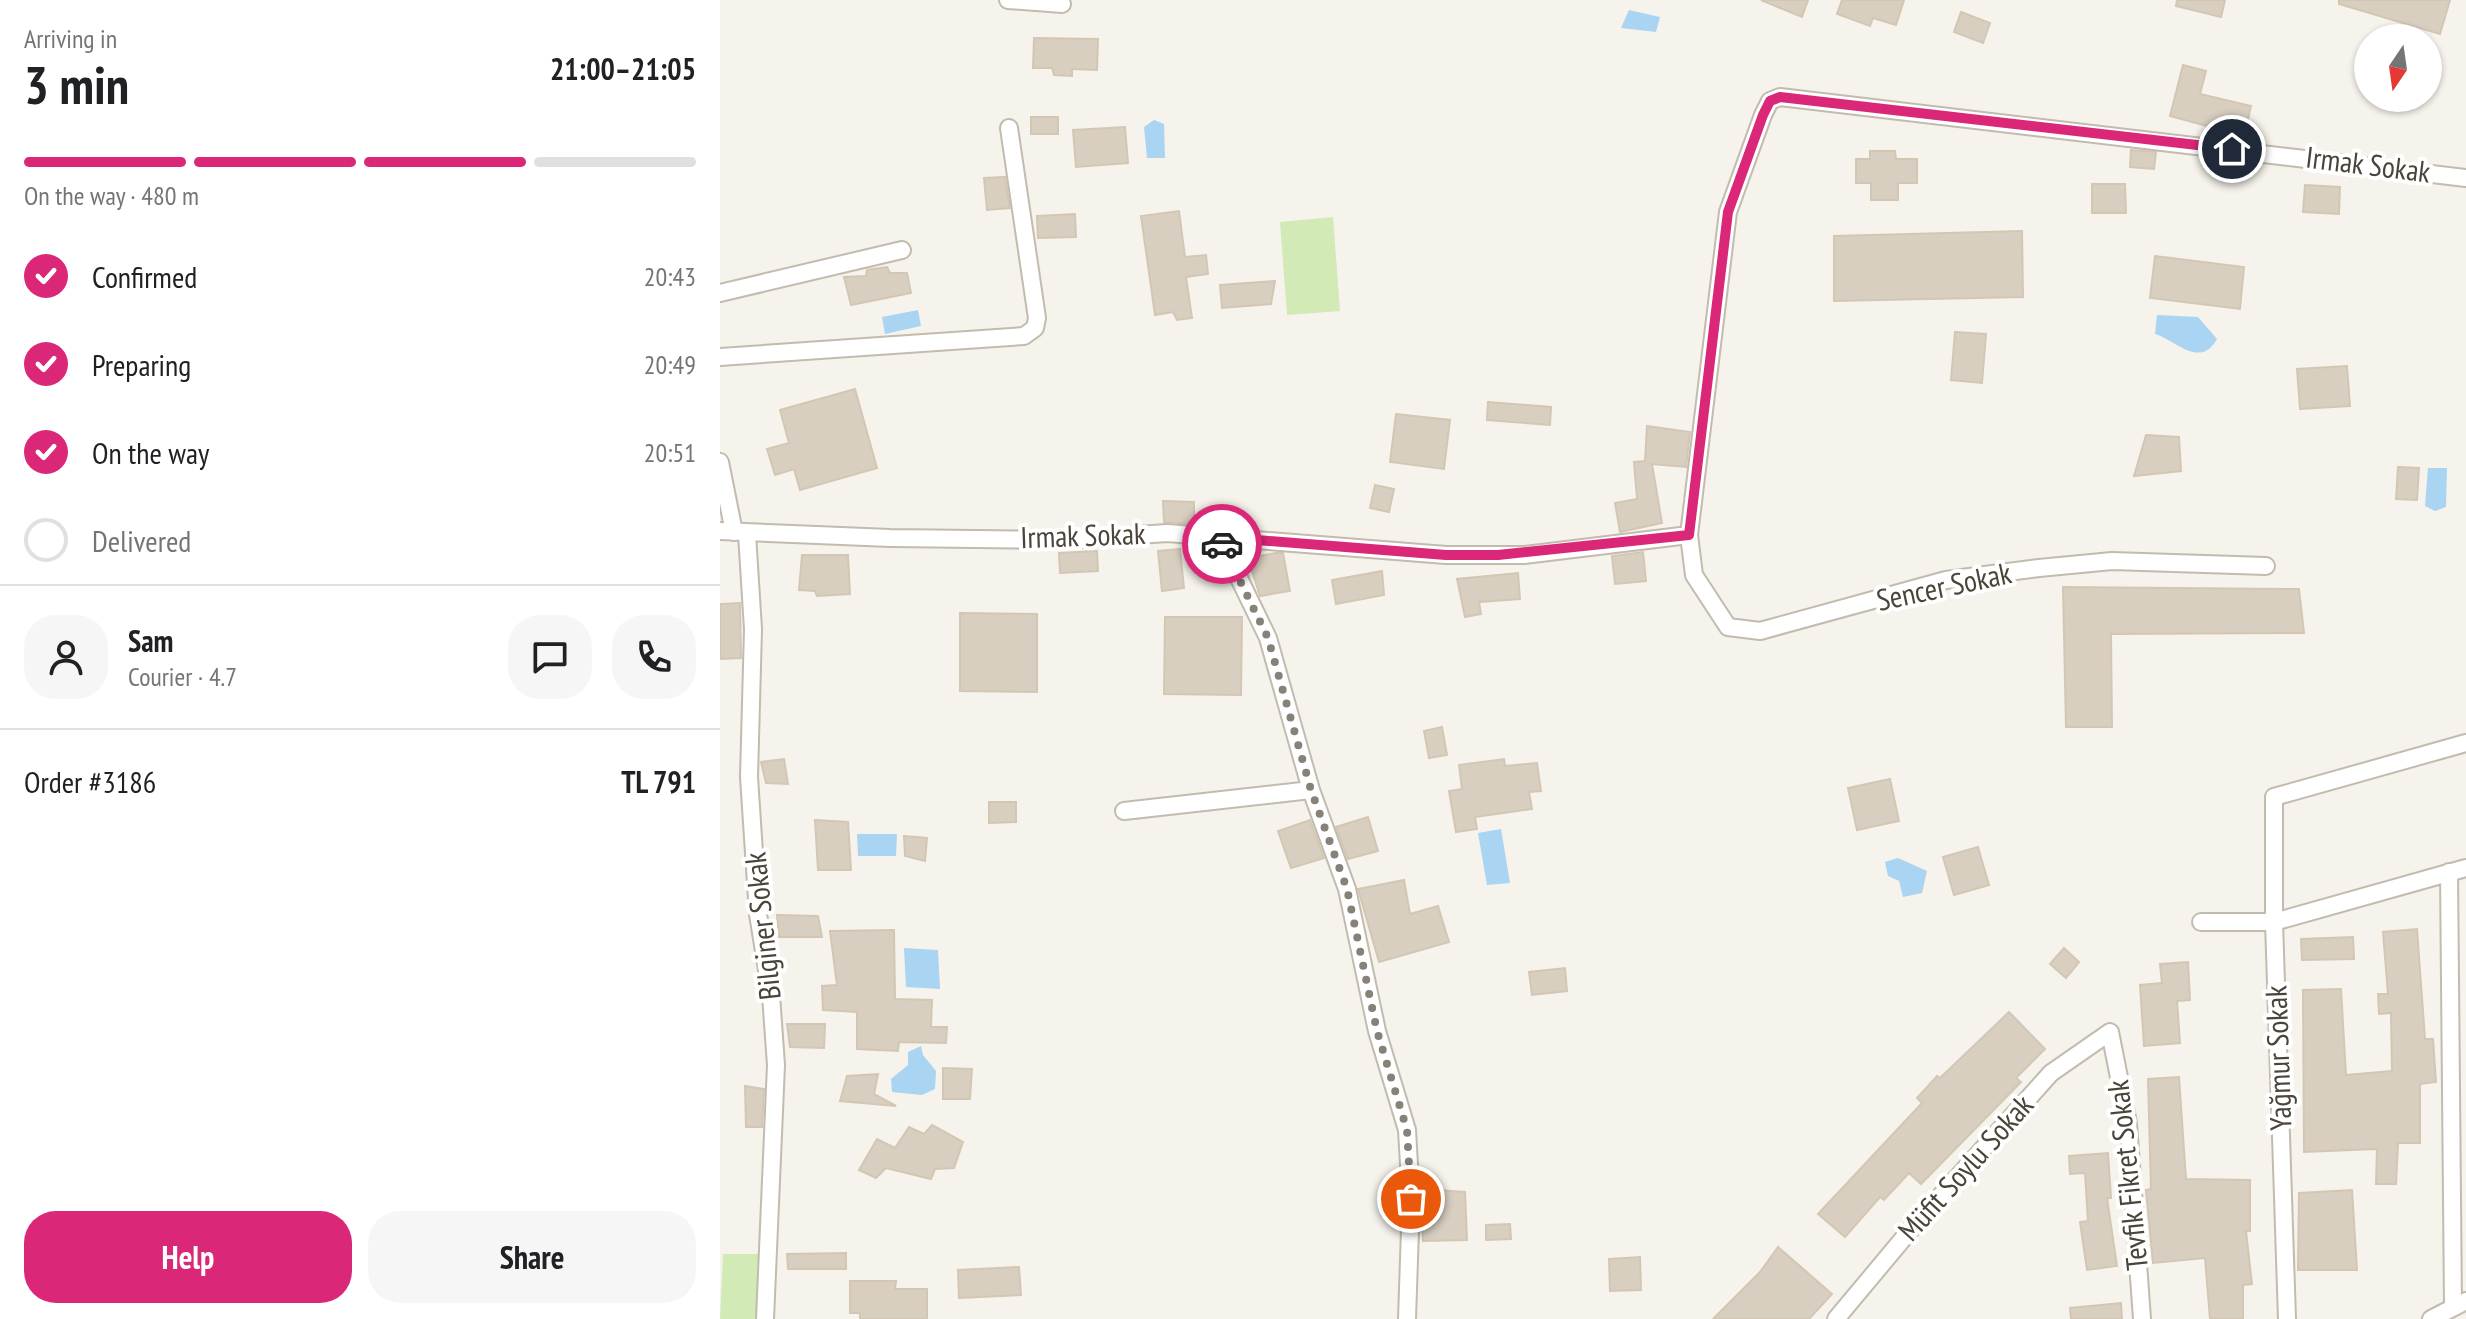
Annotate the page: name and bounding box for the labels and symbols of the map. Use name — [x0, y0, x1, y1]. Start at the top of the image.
north arrow — [2354, 24, 2442, 112]
pin — [2198, 115, 2266, 183]
street label: Irmak Sokak — [2304, 137, 2433, 191]
courier — [1182, 504, 1262, 584]
street label: Irmak Sokak — [1020, 513, 1146, 556]
street label: Sencer Sokak — [1873, 552, 2015, 619]
street label: Bilginer Sokak — [734, 850, 789, 1002]
street label: Yağmur Sokak — [2255, 985, 2300, 1131]
street label: Tevfik Fikret Sokak — [2097, 1078, 2156, 1272]
street label: Müfit Soylu Sokak — [1889, 1085, 2041, 1248]
pin — [1377, 1165, 1445, 1233]

